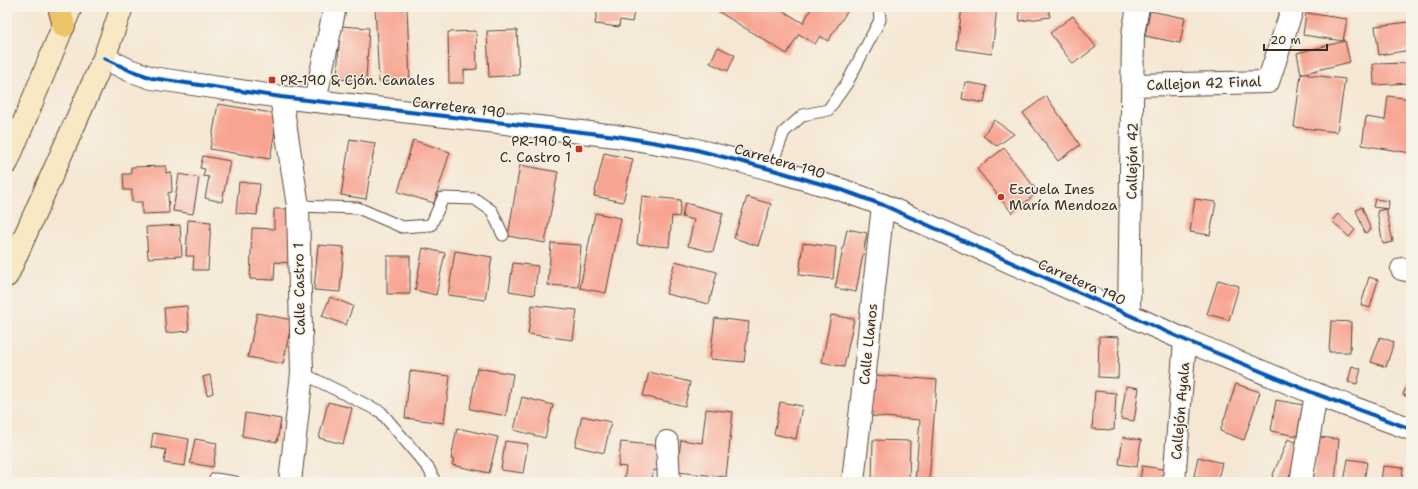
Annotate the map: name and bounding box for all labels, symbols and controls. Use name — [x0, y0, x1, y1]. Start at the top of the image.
scale bar — [1264, 26, 1327, 52]
text: 20 m — [1270, 32, 1301, 48]
place label: PR-190 & Cjón. Canales — [280, 71, 435, 89]
street label: Callejon 42 Final — [1146, 72, 1262, 94]
marker: PR-190 & Cjón. Canales — [267, 75, 277, 85]
street label: Carretera 190 — [411, 92, 507, 122]
street label: Callejón 42 — [1122, 122, 1142, 200]
place label: PR-190 & C. Castro 1 — [500, 132, 571, 166]
street label: Carretera 190 — [732, 139, 828, 183]
marker: PR-190 & C. Castro 1 — [574, 144, 584, 154]
place label: Escuela Ines María Mendoza — [1009, 180, 1118, 214]
marker: Escuela Ines María Mendoza — [996, 192, 1006, 202]
street label: Calle Castro 1 — [289, 242, 309, 336]
street label: Carretera 190 — [1035, 255, 1129, 309]
street label: Calle Llanos — [855, 302, 881, 386]
street label: Callejón Ayala — [1167, 361, 1193, 461]

